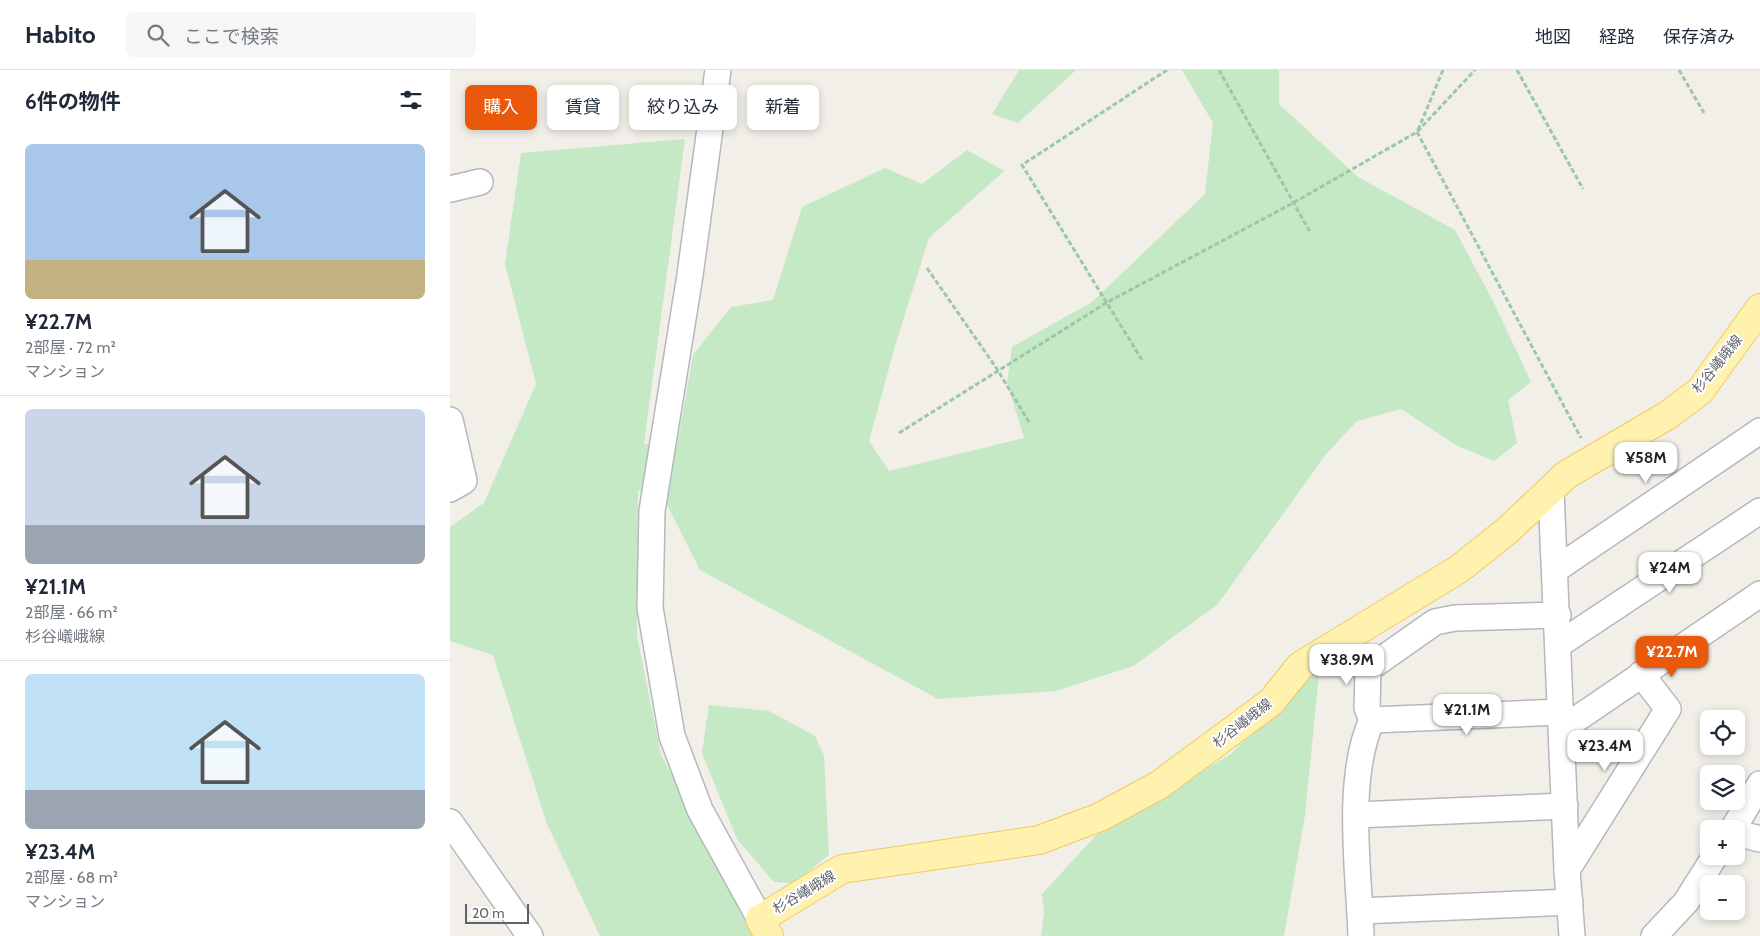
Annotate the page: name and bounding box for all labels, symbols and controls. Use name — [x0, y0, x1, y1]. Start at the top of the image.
search box — [126, 12, 476, 57]
text: Habito — [25, 20, 96, 49]
icon: search — [144, 21, 172, 49]
text: ここで検索 — [184, 25, 279, 48]
text: 地図 — [1535, 26, 1571, 48]
text: 経路 — [1599, 26, 1635, 48]
text: 保存済み — [1663, 26, 1735, 48]
chip: 購入 — [465, 85, 537, 130]
chip: 賃貸 — [547, 85, 619, 130]
chip: 絞り込み — [629, 85, 737, 130]
chip: 新着 — [747, 85, 819, 130]
icon: filters — [397, 86, 425, 114]
text: 6件の物件 — [25, 89, 121, 114]
icon: home — [180, 176, 270, 266]
text: ¥22.7M — [25, 309, 92, 334]
street label: 杉谷嶬峨線 — [1688, 331, 1746, 397]
text: 2部屋 · 72 m² — [25, 338, 116, 357]
text: マンション — [25, 362, 105, 381]
icon: home — [180, 442, 270, 532]
pin: ¥58M — [1616, 442, 1676, 484]
text: ¥58M — [1625, 448, 1667, 467]
pin: ¥24M — [1640, 552, 1700, 594]
text: ¥24M — [1649, 558, 1691, 577]
text: ¥21.1M — [25, 574, 86, 599]
text: 2部屋 · 66 m² — [25, 603, 118, 622]
text: 杉谷嶬峨線 — [25, 627, 105, 646]
pin: ¥22.7M — [1631, 636, 1713, 678]
text: ¥22.7M — [1646, 642, 1698, 661]
pin: ¥38.9M — [1306, 644, 1388, 686]
text: ¥38.9M — [1320, 650, 1374, 669]
street label: 杉谷嶬峨線 — [1209, 694, 1275, 752]
pin: ¥21.1M — [1426, 694, 1508, 736]
text: ¥21.1M — [1444, 700, 1490, 719]
icon: home — [180, 707, 270, 797]
map controls — [1700, 710, 1745, 920]
button: locate — [1700, 710, 1745, 755]
pin: ¥23.4M — [1564, 730, 1646, 772]
text: ¥23.4M — [1578, 736, 1632, 755]
button: layers — [1700, 765, 1745, 810]
button: + — [1700, 820, 1745, 865]
text: ¥23.4M — [25, 839, 95, 864]
street label: 杉谷嶬峨線 — [769, 866, 839, 918]
text: 2部屋 · 68 m² — [25, 868, 118, 887]
button: − — [1700, 875, 1745, 920]
text: マンション — [25, 892, 105, 911]
scale bar — [465, 901, 529, 924]
text: 20 m — [472, 904, 505, 922]

